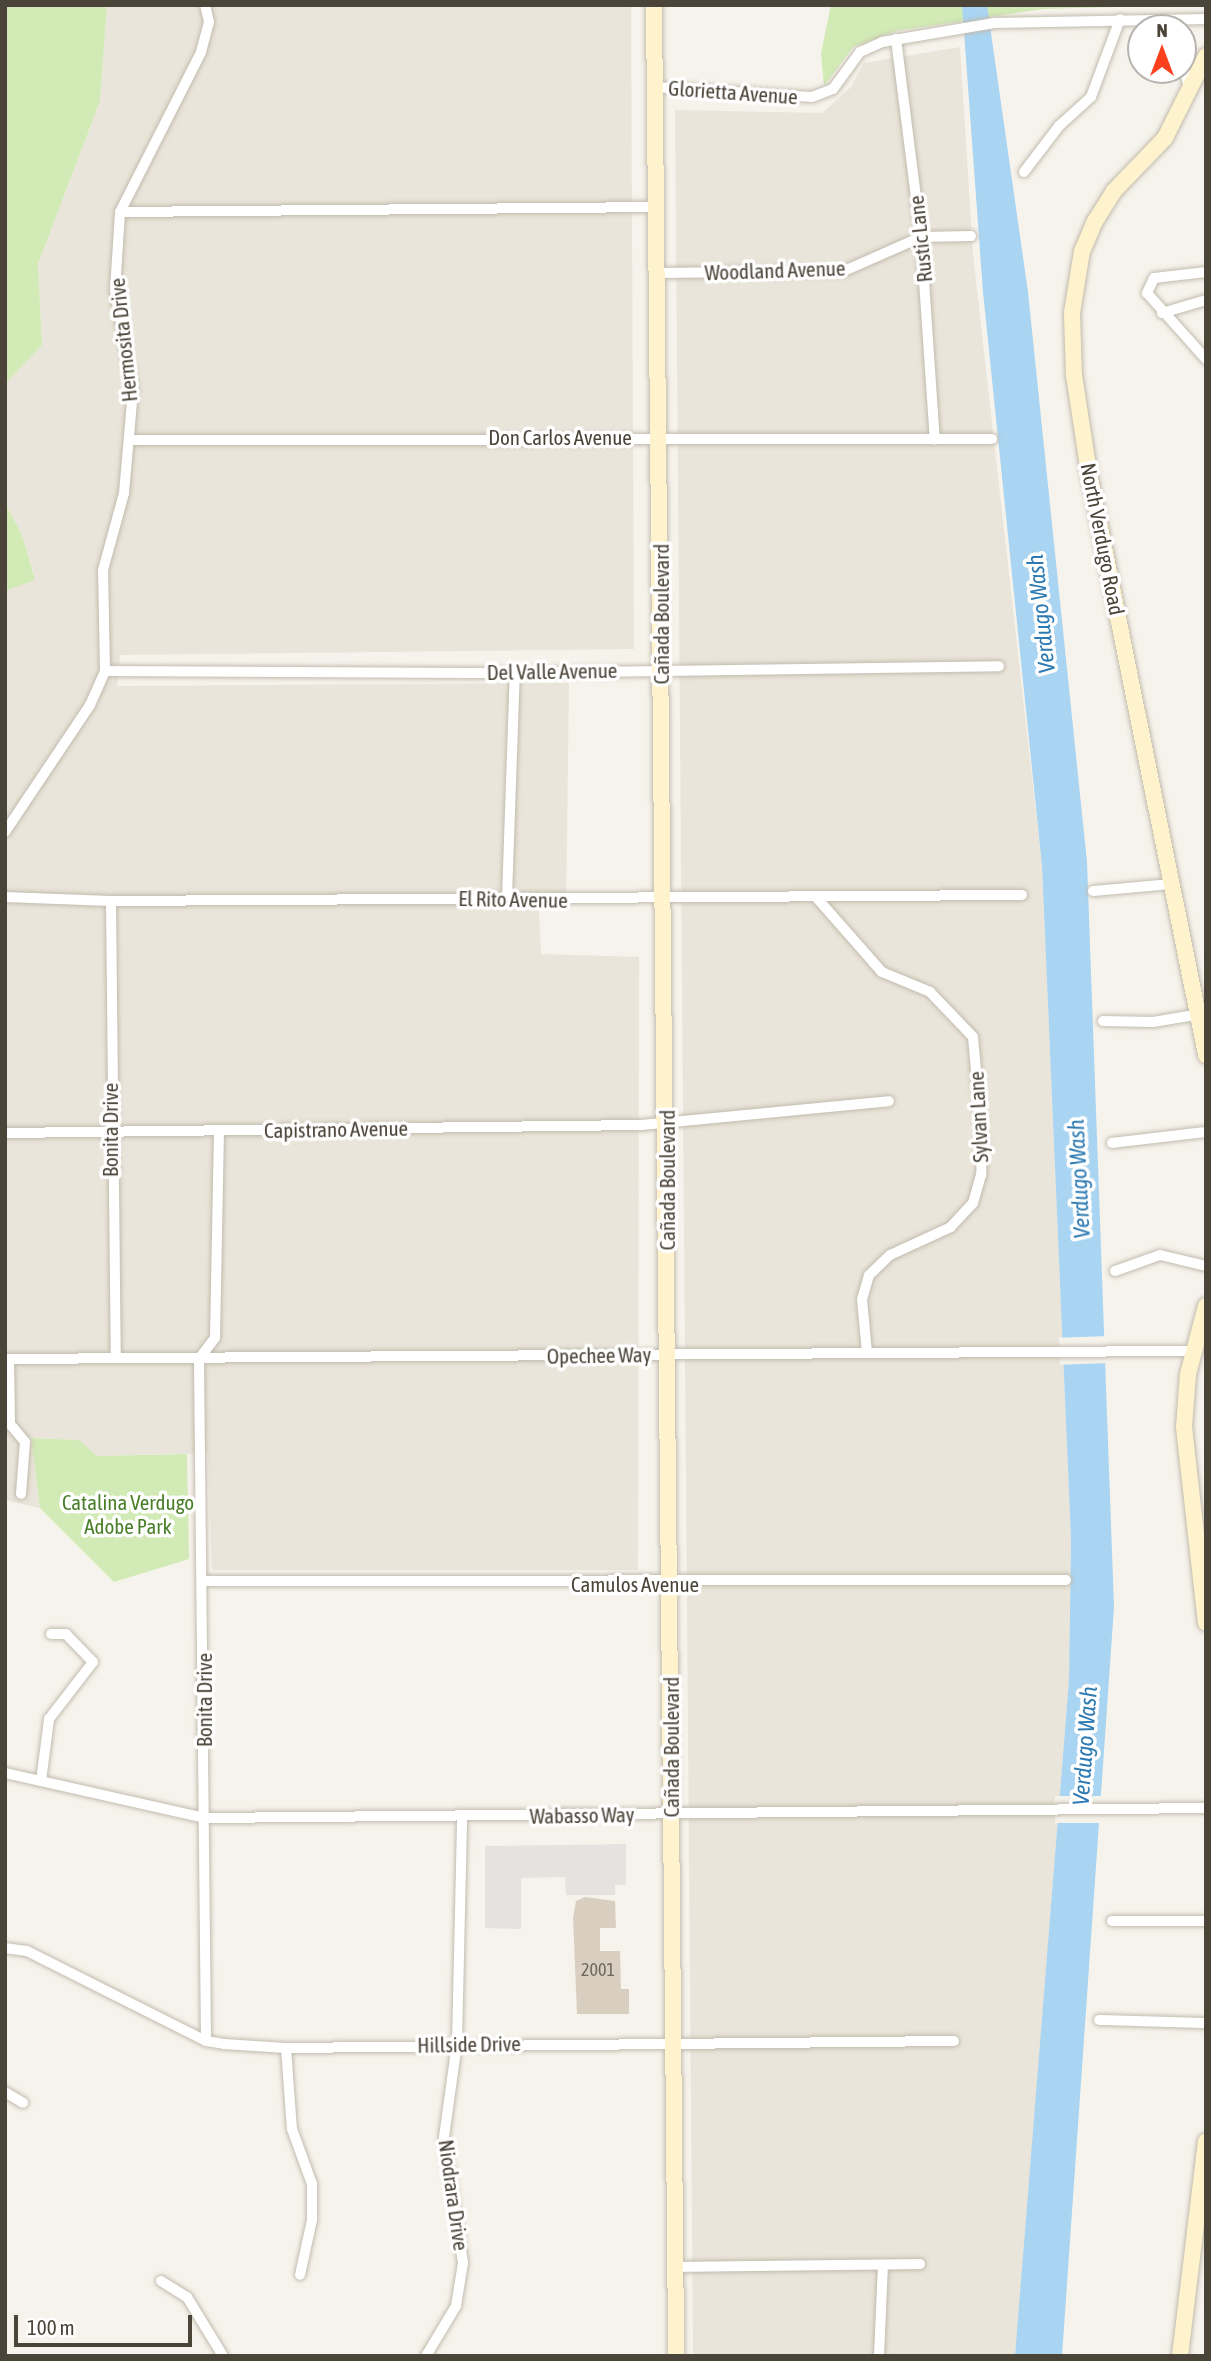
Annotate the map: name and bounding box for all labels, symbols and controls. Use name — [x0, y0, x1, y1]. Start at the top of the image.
north arrow — [1127, 14, 1197, 84]
text: N — [1156, 19, 1168, 41]
street label: Glorietta Avenue — [667, 75, 799, 109]
street label: Rustic Lane — [903, 194, 937, 284]
street label: Woodland Avenue — [704, 255, 846, 285]
street label: Hermosita Drive — [104, 277, 142, 403]
street label: Don Carlos Avenue — [488, 424, 632, 450]
street label: North Verdugo Road — [1076, 461, 1130, 617]
street label: Cañada Boulevard — [648, 544, 674, 684]
water label: Verdugo Wash — [1021, 553, 1061, 675]
street label: Del Valle Avenue — [486, 657, 618, 685]
street label: El Rito Avenue — [458, 885, 568, 913]
street label: Sylvan Lane — [963, 1071, 993, 1163]
street label: Bonita Drive — [97, 1083, 123, 1177]
street label: Cañada Boulevard — [654, 1110, 680, 1250]
street label: Capistrano Avenue — [264, 1115, 408, 1143]
water label: Verdugo Wash — [1062, 1119, 1096, 1239]
street label: Opechee Way — [547, 1341, 651, 1369]
park label: Catalina Verdugo Adobe Park — [62, 1489, 194, 1539]
street label: Camulos Avenue — [571, 1571, 699, 1597]
street label: Bonita Drive — [191, 1653, 217, 1747]
street label: Cañada Boulevard — [658, 1677, 684, 1817]
water label: Verdugo Wash — [1067, 1685, 1103, 1807]
street label: Wabasso Way — [529, 1801, 635, 1829]
house number: 2001 — [581, 1959, 615, 1981]
street label: Hillside Drive — [417, 2030, 521, 2058]
street label: Niodrara Drive — [434, 2138, 474, 2252]
scale bar — [18, 2302, 196, 2346]
text: 100 m — [27, 2315, 75, 2339]

